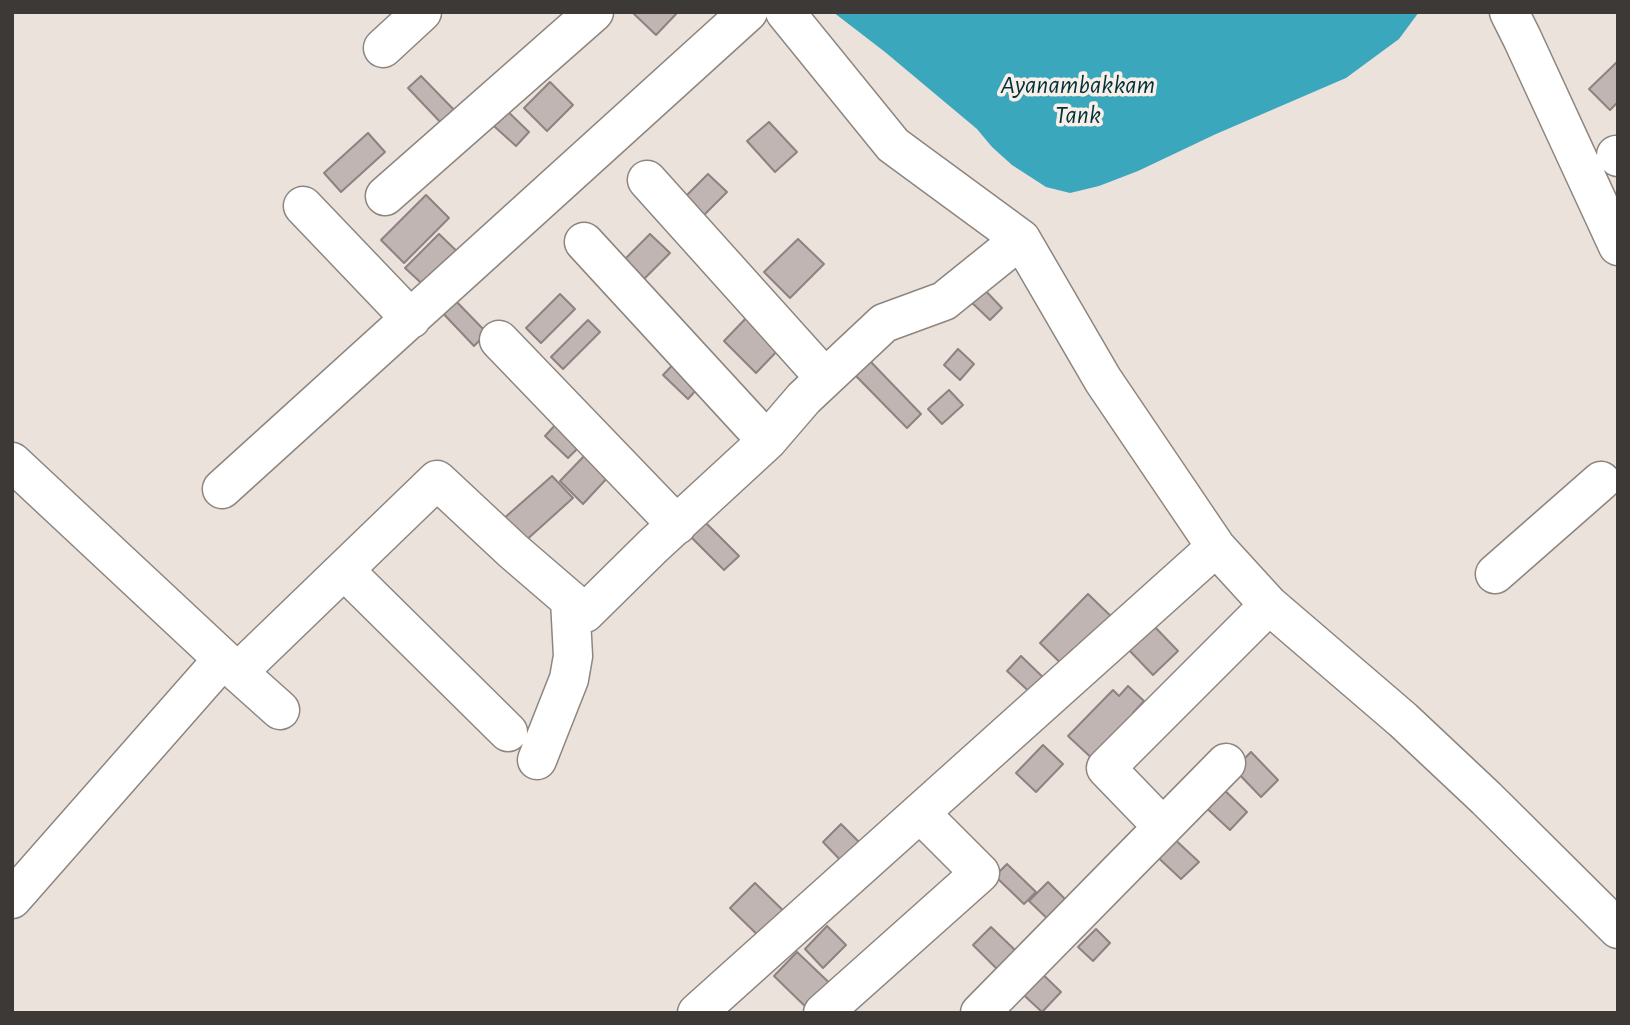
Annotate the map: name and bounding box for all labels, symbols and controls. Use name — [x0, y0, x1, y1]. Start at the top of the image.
water label: Ayanambakkam Tank — [1001, 69, 1155, 130]

